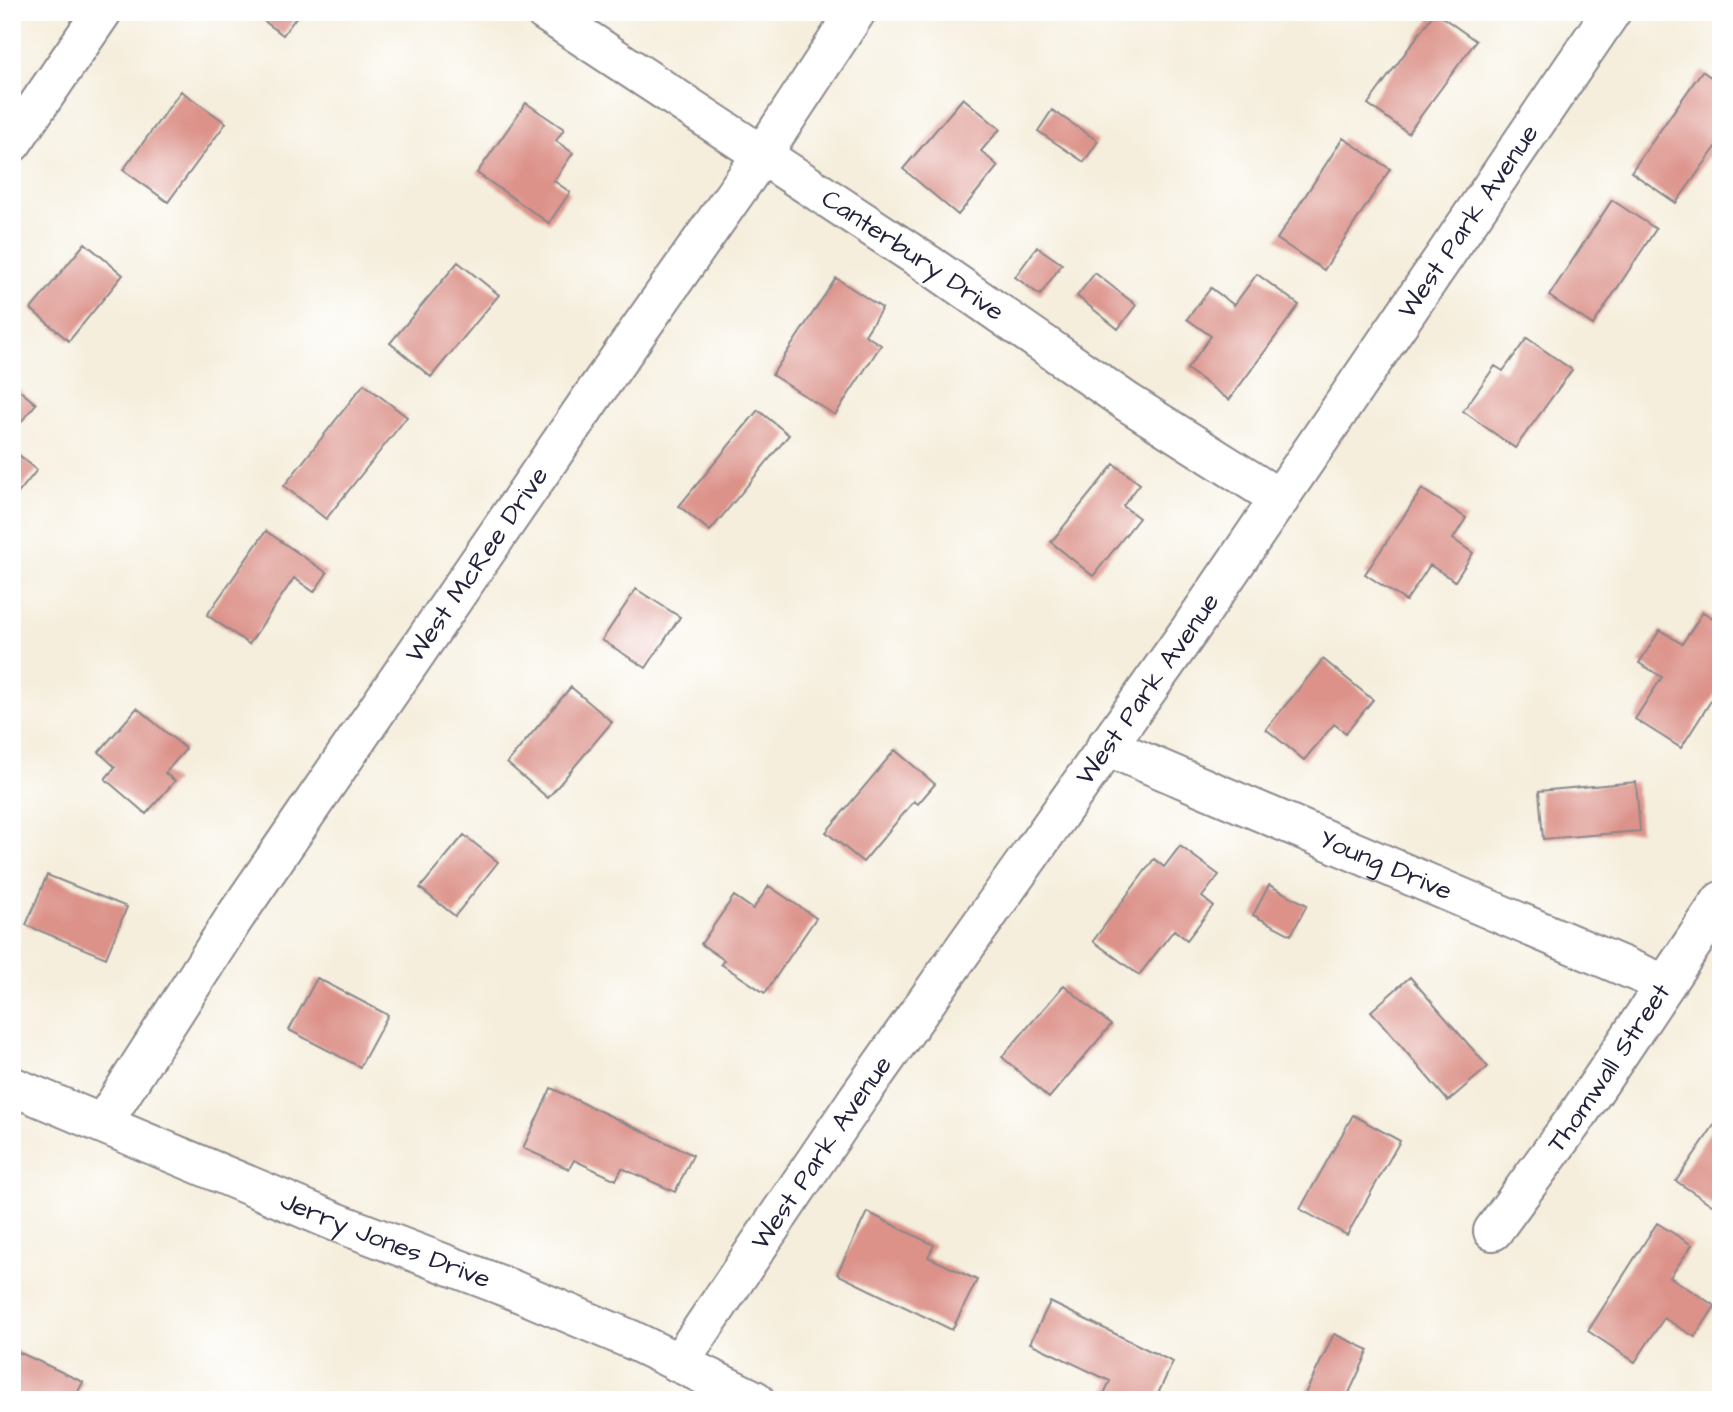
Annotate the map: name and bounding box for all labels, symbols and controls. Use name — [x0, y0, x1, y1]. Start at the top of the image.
street label: West Park Avenue — [1389, 117, 1547, 326]
street label: Canterbury Drive — [814, 181, 1012, 330]
street label: West McRee Drive — [397, 460, 557, 670]
street label: West Park Avenue — [1067, 586, 1228, 792]
street label: Young Drive — [1314, 821, 1458, 909]
street label: Thomwall Street — [1539, 976, 1679, 1160]
street label: West Park Avenue — [743, 1048, 900, 1257]
street label: Jerry Jones Drive — [275, 1183, 496, 1297]

